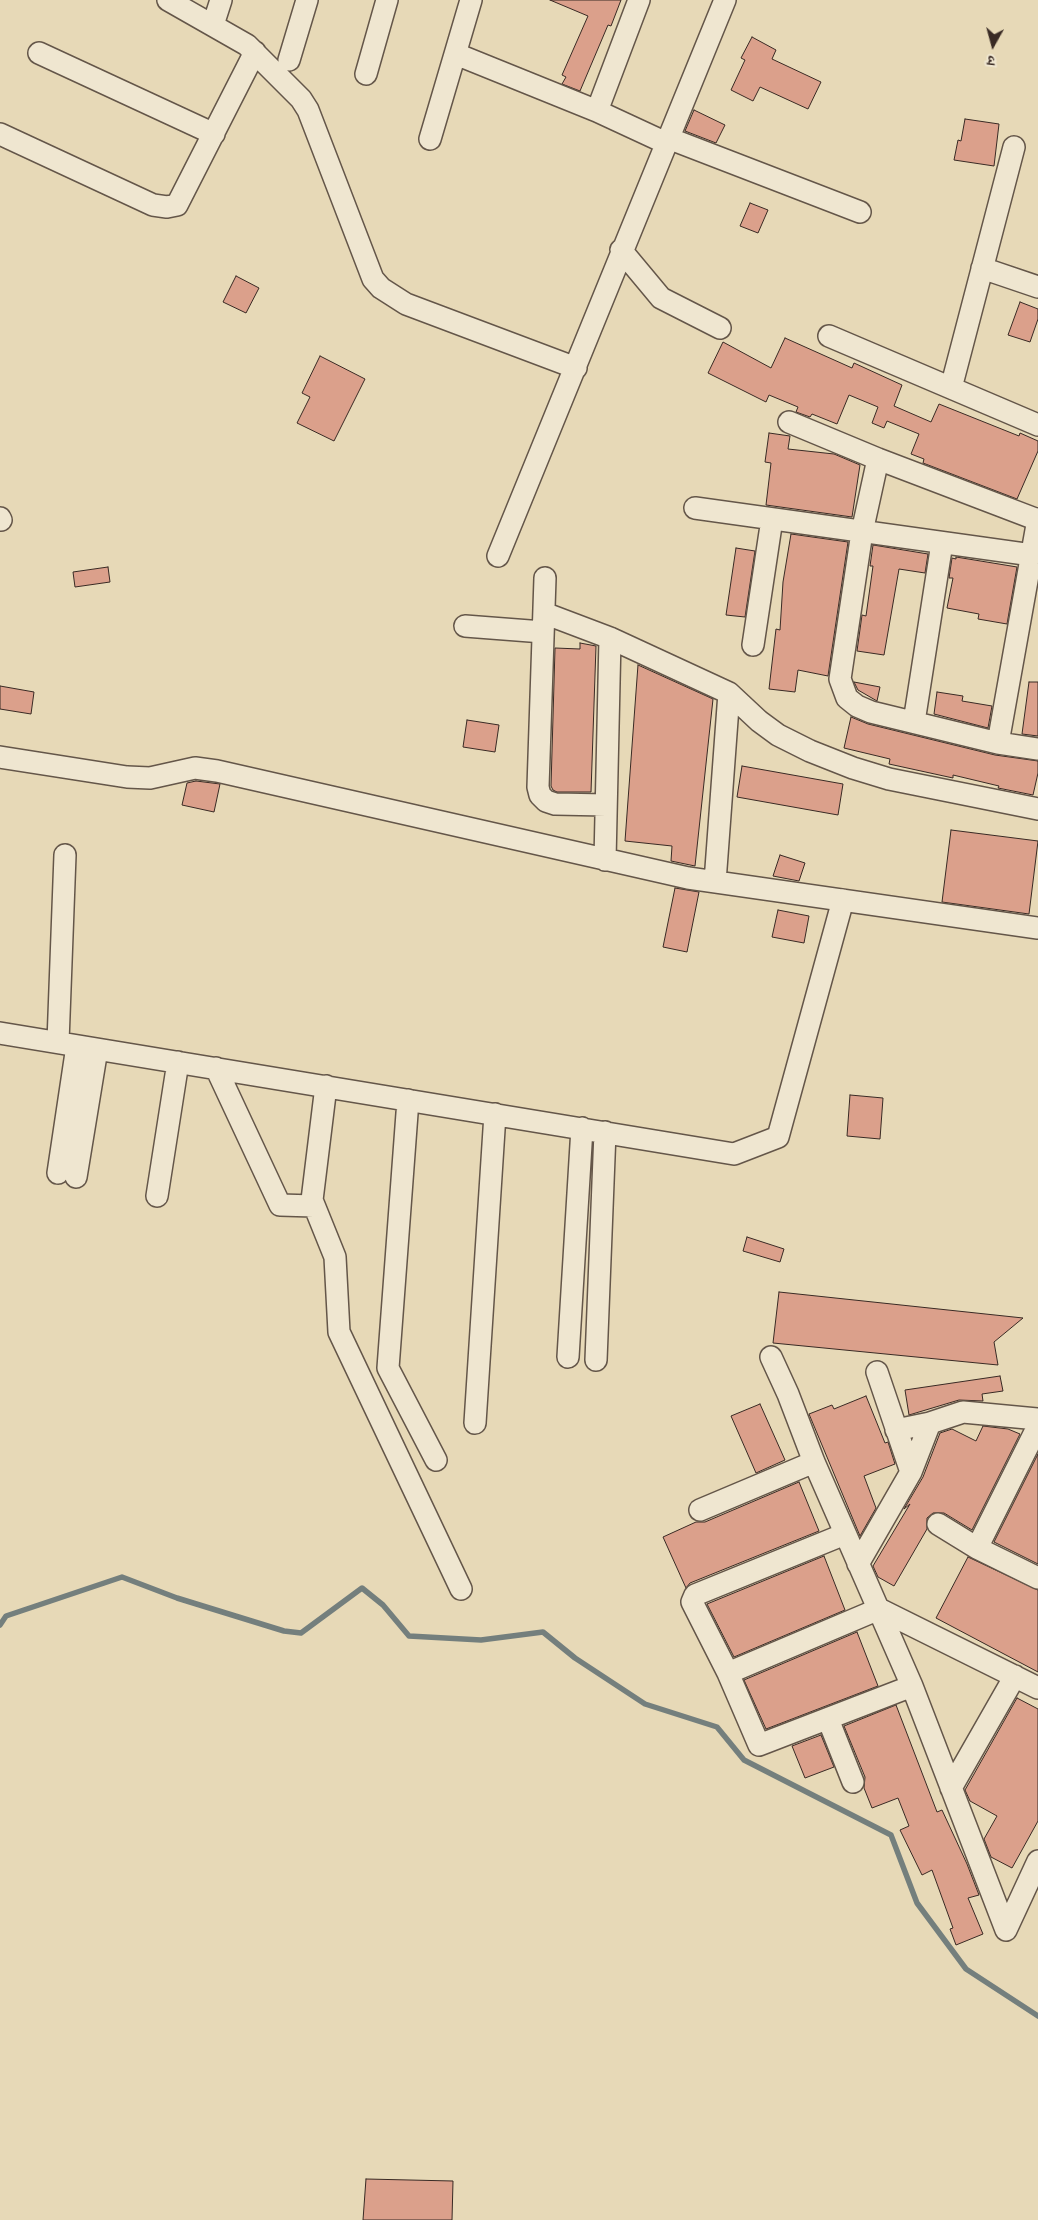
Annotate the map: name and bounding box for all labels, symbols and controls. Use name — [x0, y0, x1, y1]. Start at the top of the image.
north arrow — [968, 20, 1018, 70]
text: उ — [986, 51, 996, 70]

